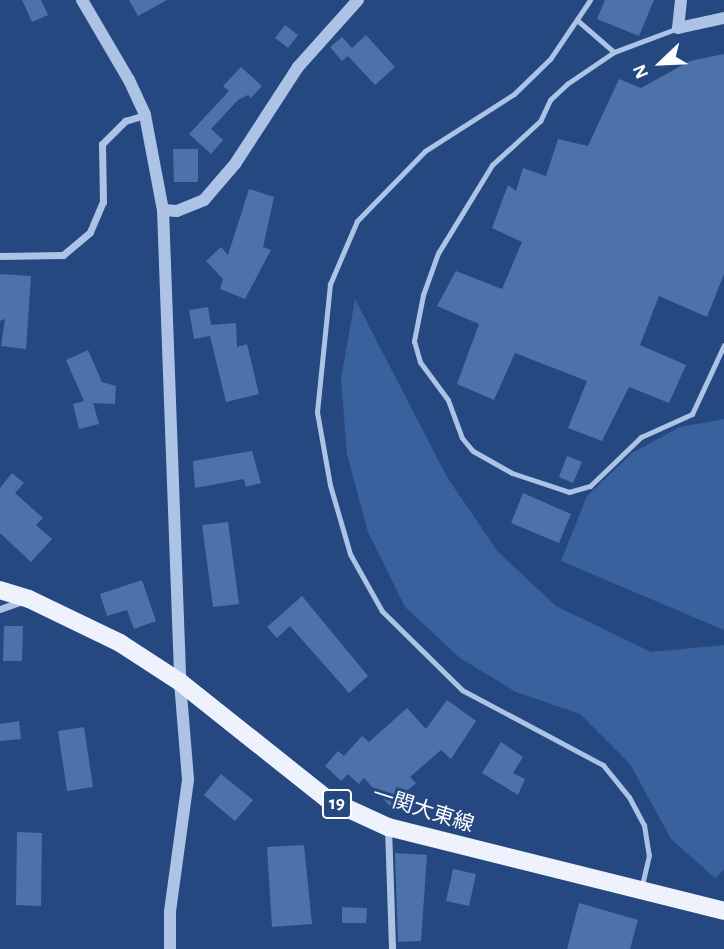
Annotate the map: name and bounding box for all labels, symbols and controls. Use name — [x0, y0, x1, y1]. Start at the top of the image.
north arrow — [626, 28, 696, 98]
text: N — [630, 62, 653, 81]
street label: 一関大東線 — [369, 782, 477, 838]
road number: 19 — [321, 789, 353, 820]

